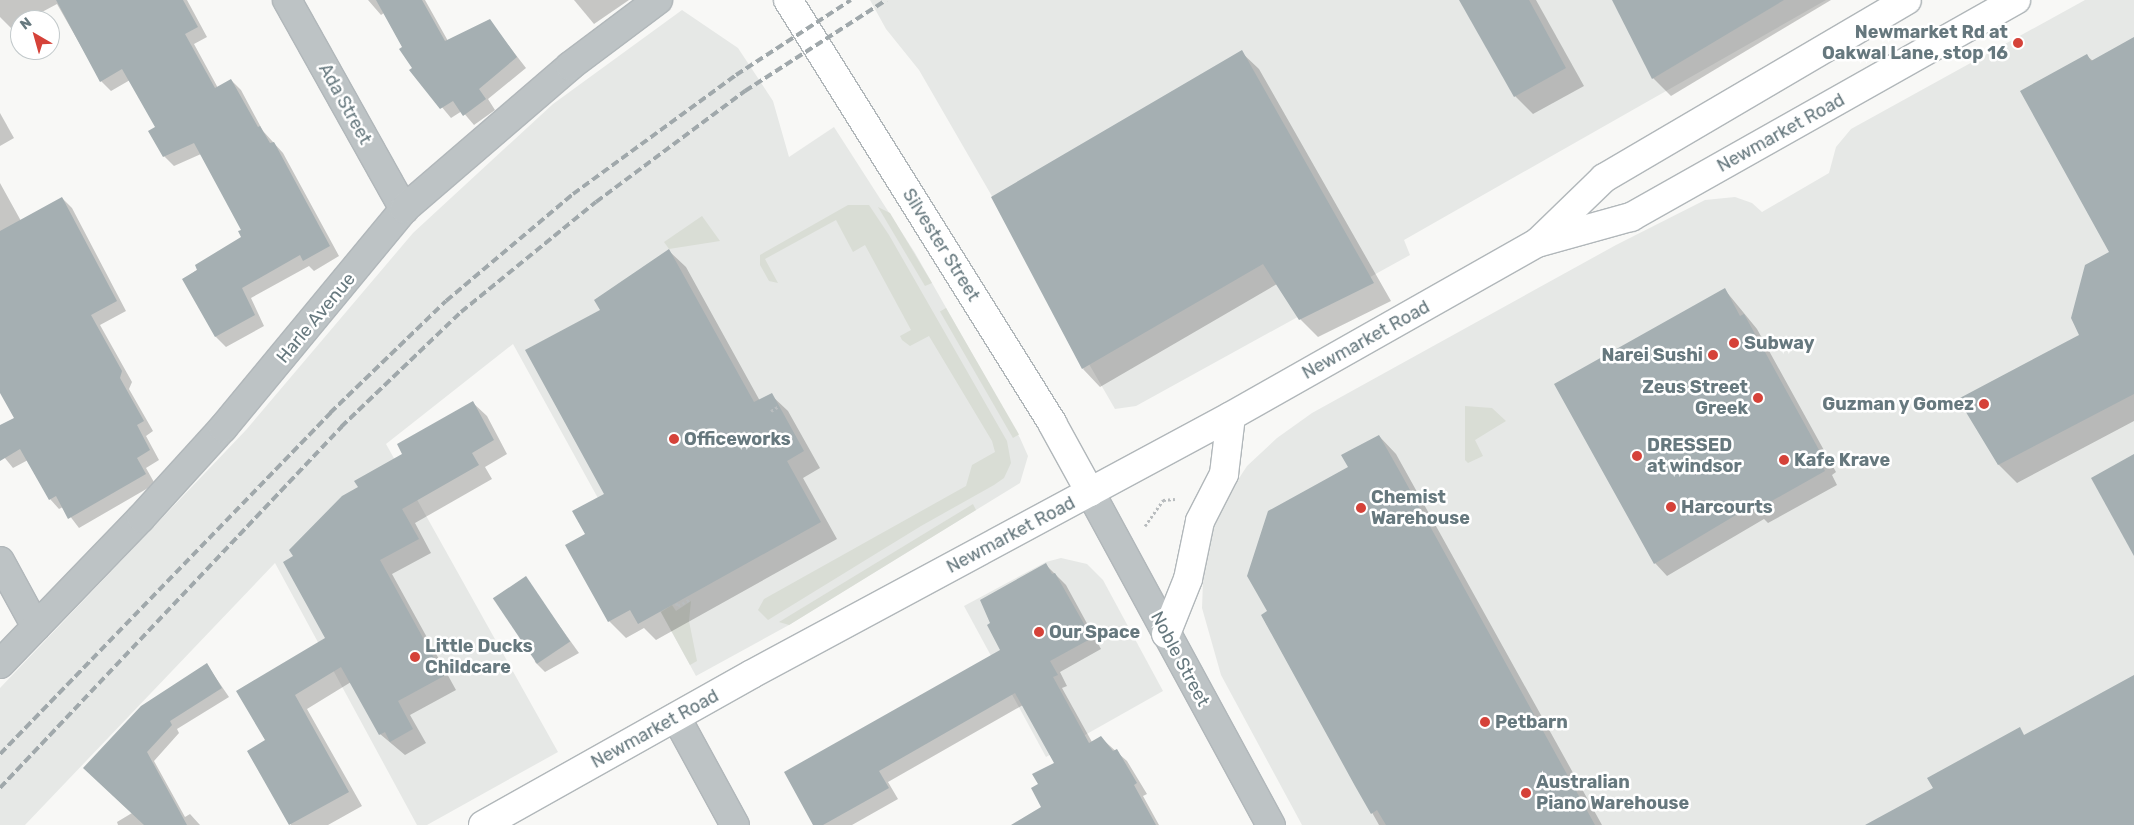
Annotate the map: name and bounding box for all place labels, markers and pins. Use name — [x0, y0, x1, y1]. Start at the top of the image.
place label: Newmarket Rd at Oakwal Lane, stop 16 — [1822, 22, 2008, 64]
marker: Newmarket Rd at Oakwal Lane, stop 16 — [2012, 37, 2024, 49]
place label: Subway — [1744, 332, 1814, 354]
marker: Subway — [1728, 337, 1740, 349]
place label: Narei Sushi — [1601, 344, 1703, 366]
marker: Narei Sushi — [1707, 349, 1719, 361]
place label: Zeus Street Greek — [1642, 377, 1748, 419]
marker: Zeus Street Greek — [1752, 392, 1764, 404]
place label: Guzman y Gomez — [1821, 393, 1974, 415]
marker: Guzman y Gomez — [1978, 398, 1990, 410]
place label: Officeworks — [684, 428, 791, 450]
marker: Officeworks — [668, 433, 680, 445]
place label: DRESSED at windsor — [1647, 435, 1742, 478]
place label: Kafe Krave — [1794, 449, 1890, 471]
marker: DRESSED at windsor — [1631, 450, 1643, 462]
marker: Kafe Krave — [1778, 454, 1790, 466]
place label: Chemist Warehouse — [1371, 487, 1470, 530]
place label: Harcourts — [1681, 496, 1773, 518]
marker: Harcourts — [1665, 501, 1677, 513]
marker: Chemist Warehouse — [1355, 502, 1367, 514]
place label: Our Space — [1049, 621, 1141, 643]
marker: Our Space — [1033, 626, 1045, 638]
place label: Little Ducks Childcare — [425, 636, 533, 679]
marker: Little Ducks Childcare — [409, 651, 421, 663]
place label: Petbarn — [1495, 711, 1568, 733]
marker: Petbarn — [1479, 716, 1491, 728]
place label: Australian Piano Warehouse — [1536, 772, 1689, 814]
marker: Australian Piano Warehouse — [1520, 787, 1532, 799]

